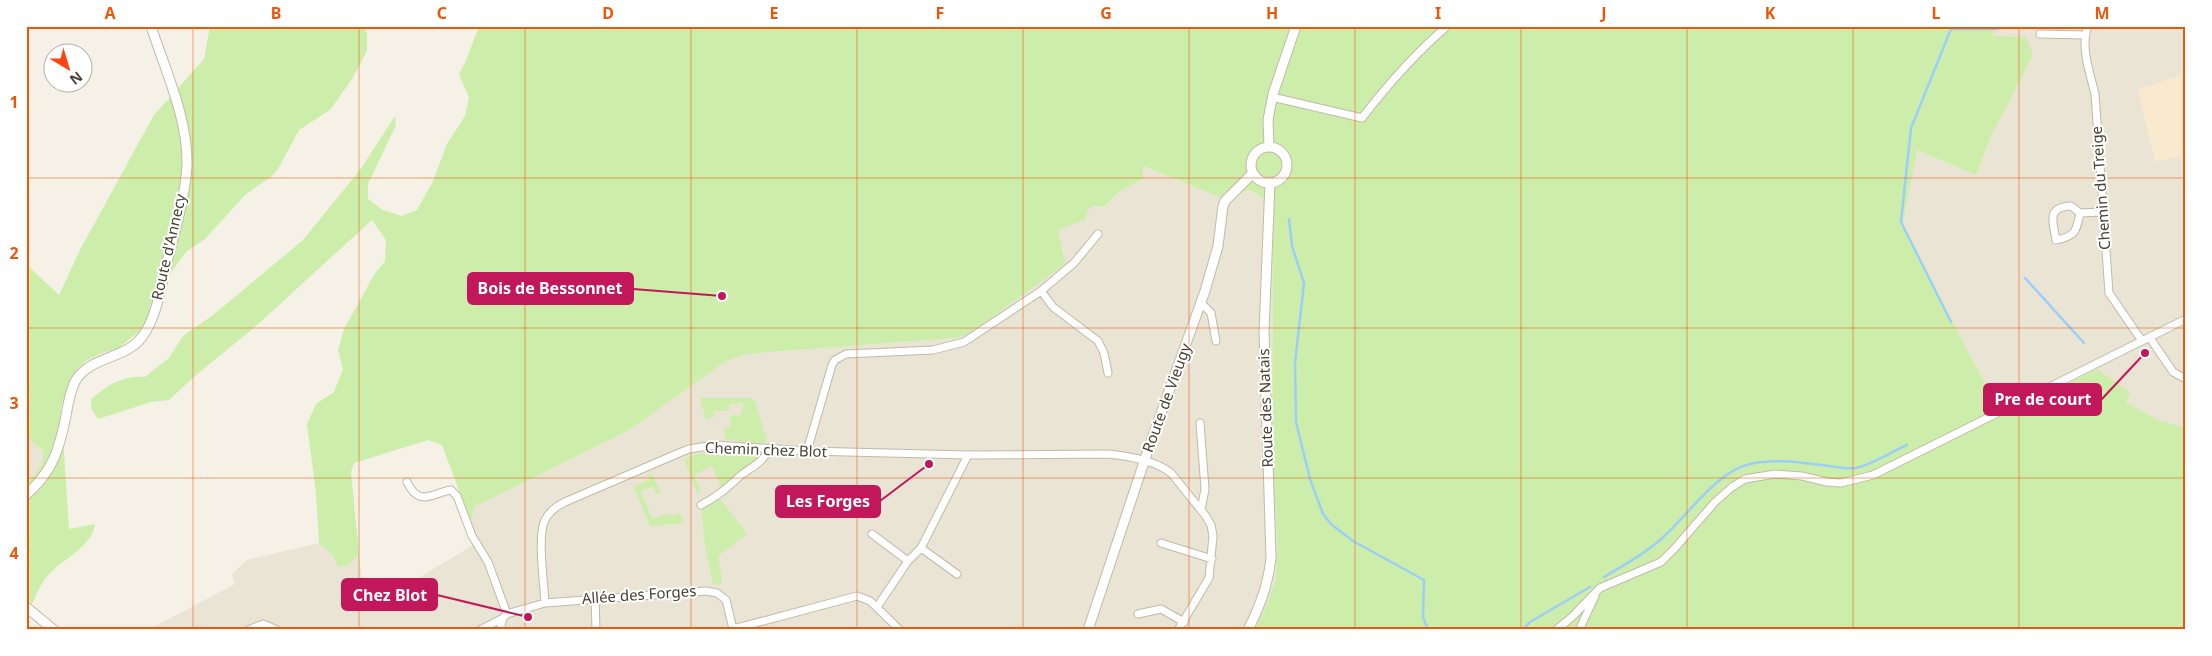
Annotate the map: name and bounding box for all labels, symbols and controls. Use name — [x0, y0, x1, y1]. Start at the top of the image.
text: A — [104, 2, 116, 24]
text: B — [271, 2, 281, 24]
text: C — [437, 2, 447, 24]
text: D — [602, 2, 614, 24]
text: E — [770, 2, 779, 24]
text: F — [936, 2, 944, 24]
text: G — [1100, 2, 1112, 24]
text: H — [1266, 2, 1278, 24]
text: I — [1435, 2, 1441, 24]
text: J — [1599, 2, 1607, 24]
text: K — [1765, 2, 1776, 24]
text: L — [1932, 2, 1941, 24]
text: M — [2094, 2, 2110, 24]
north arrow — [42, 42, 92, 92]
text: N — [66, 68, 87, 90]
text: 1 — [9, 91, 19, 113]
street label: Chemin du Treige — [2086, 125, 2114, 251]
street label: Route d'Annecy — [146, 191, 190, 302]
text: 2 — [9, 242, 19, 264]
callout: Bois de Bessonnet — [468, 273, 633, 304]
text: Bois de Bessonnet — [478, 277, 623, 299]
street label: Route de Vieugy — [1137, 340, 1195, 455]
street label: Route des Natais — [1253, 348, 1277, 468]
callout: Pre de court — [1984, 384, 2101, 415]
text: Pre de court — [1994, 388, 2092, 410]
text: 3 — [9, 392, 19, 414]
street label: Chemin chez Blot — [705, 437, 828, 461]
callout: Les Forges — [776, 486, 880, 517]
text: Les Forges — [786, 490, 870, 512]
text: 4 — [9, 542, 19, 564]
callout: Chez Blot — [342, 579, 437, 610]
street label: Allée des Forges — [581, 580, 697, 608]
text: Chez Blot — [353, 584, 427, 606]

